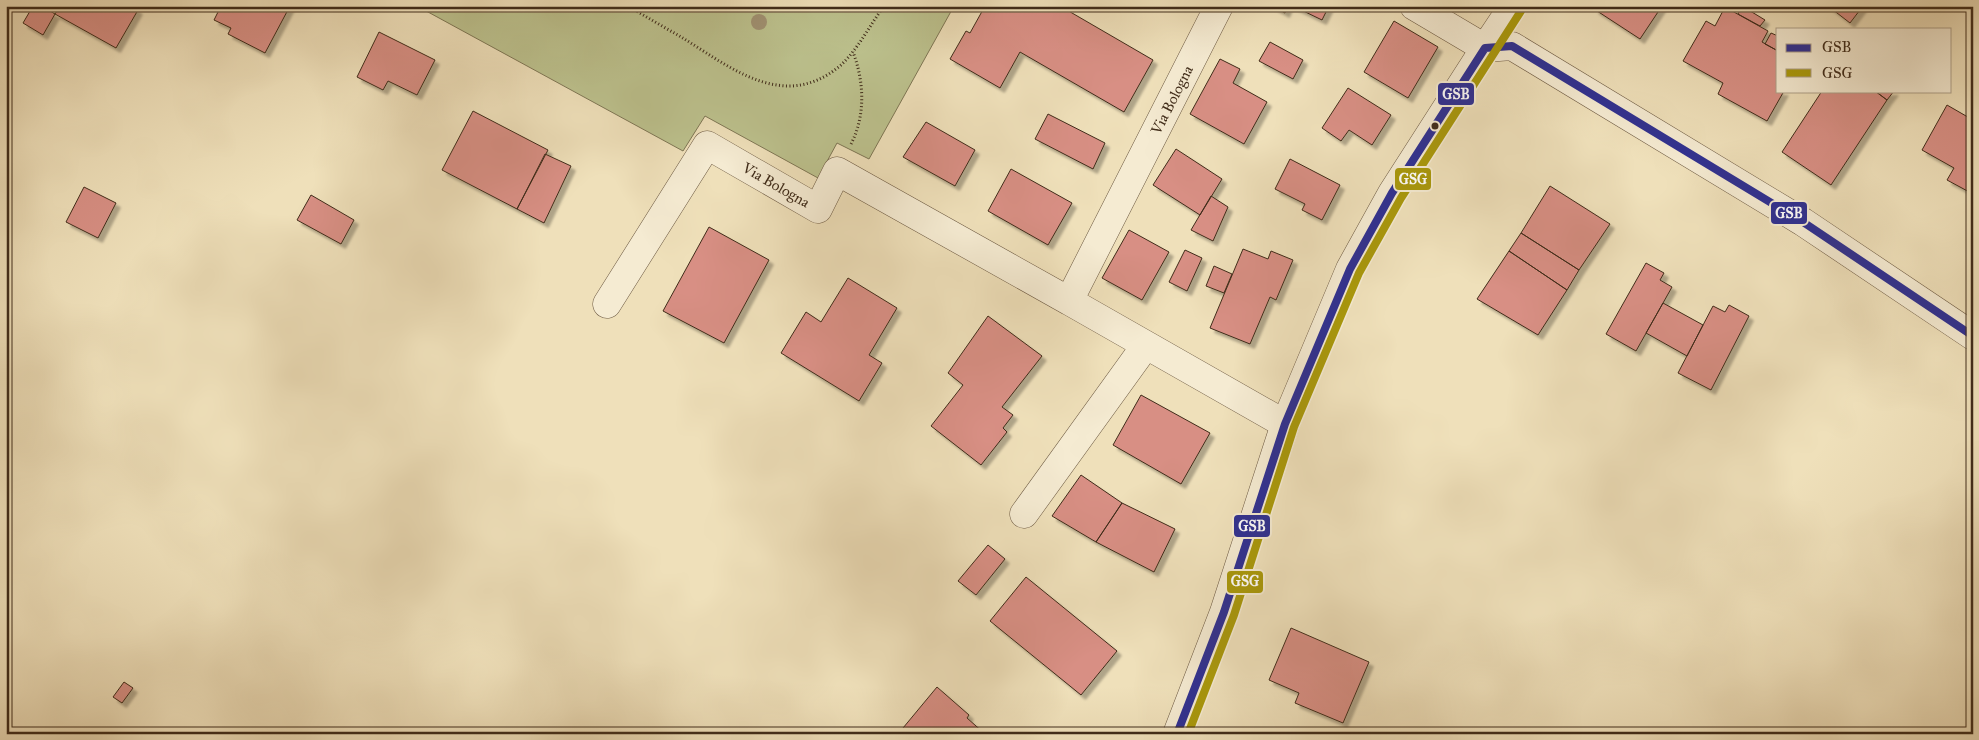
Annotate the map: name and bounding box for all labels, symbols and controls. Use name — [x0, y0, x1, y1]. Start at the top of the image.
legend — [1776, 28, 1952, 92]
text: GSB — [1822, 38, 1852, 56]
street label: Via Bologna — [1147, 62, 1197, 138]
text: GSG — [1822, 64, 1853, 82]
line badge: GSB — [1437, 82, 1475, 106]
text: GSB — [1442, 86, 1470, 103]
unlabelled marker — [1430, 121, 1440, 131]
street label: Via Bologna — [738, 158, 813, 212]
line badge: GSG — [1394, 167, 1432, 191]
text: GSG — [1399, 171, 1428, 188]
line badge: GSB — [1770, 201, 1808, 225]
text: GSB — [1775, 205, 1803, 222]
line badge: GSB — [1233, 514, 1271, 538]
text: GSB — [1238, 518, 1266, 535]
line badge: GSG — [1226, 570, 1264, 594]
text: GSG — [1231, 573, 1260, 590]

